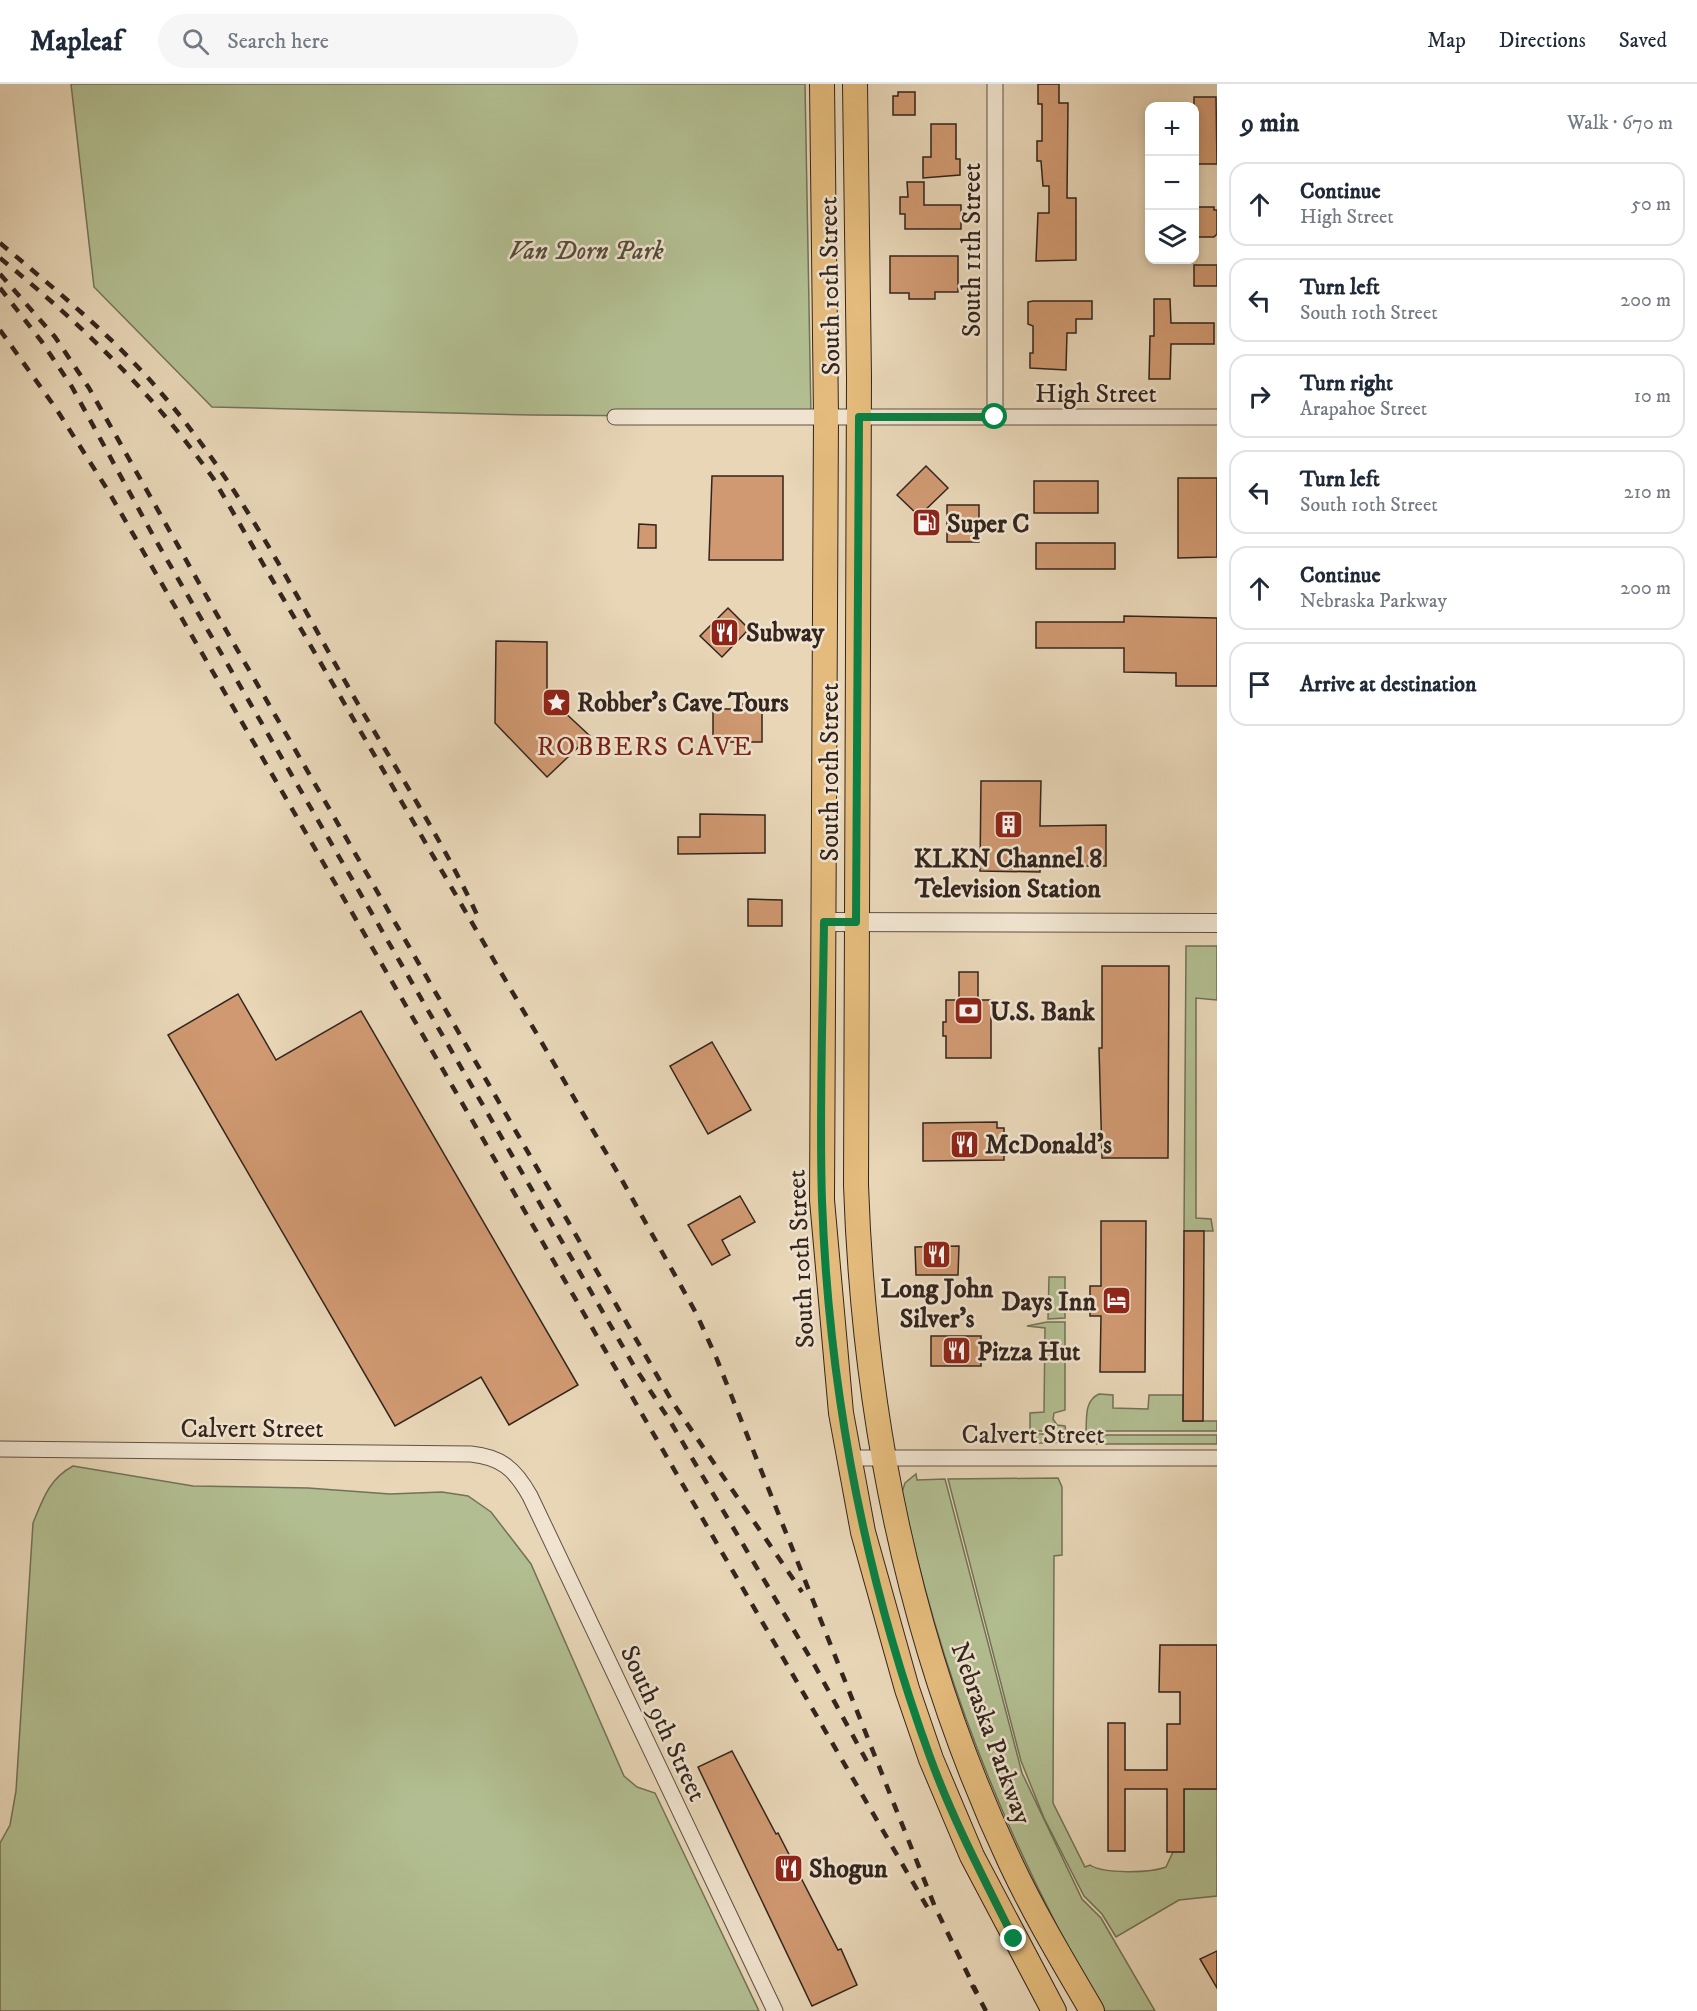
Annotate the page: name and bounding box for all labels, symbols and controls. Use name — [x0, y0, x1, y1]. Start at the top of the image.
search box — [158, 14, 578, 68]
text: Mapleaf — [30, 24, 122, 59]
icon: search — [179, 25, 212, 58]
text: Search here — [227, 28, 329, 55]
text: Map — [1427, 28, 1466, 54]
text: Directions — [1499, 28, 1586, 54]
text: Saved — [1619, 28, 1667, 54]
map controls — [1145, 102, 1199, 264]
button: + — [1145, 102, 1199, 156]
text: 9 min — [1241, 107, 1299, 140]
text: Walk · 670 m — [1567, 111, 1673, 136]
button: − — [1145, 156, 1199, 210]
street label: South 11th Street — [956, 163, 989, 337]
text: Continue — [1300, 178, 1381, 205]
icon: ahead — [1243, 188, 1276, 221]
text: 50 m — [1631, 192, 1671, 217]
street label: South 10th Street — [812, 196, 849, 376]
text: High Street — [1300, 205, 1394, 230]
button: layers — [1145, 210, 1199, 264]
park label: Van Dorn Park — [508, 235, 664, 268]
text: Turn left — [1300, 274, 1380, 301]
icon: left — [1243, 284, 1276, 317]
text: 200 m — [1620, 288, 1671, 313]
text: South 10th Street — [1300, 301, 1438, 326]
text: Turn right — [1300, 370, 1393, 397]
street label: High Street — [1035, 378, 1157, 411]
icon: right — [1243, 380, 1276, 413]
text: 10 m — [1634, 384, 1671, 409]
text: Arapahoe Street — [1300, 397, 1427, 422]
route start — [981, 403, 1007, 429]
text: Turn left — [1300, 466, 1380, 493]
icon: left — [1243, 476, 1276, 509]
text: 210 m — [1624, 480, 1671, 505]
text: South 10th Street — [1300, 493, 1438, 518]
fuel station icon: Super C — [910, 507, 942, 539]
place label: Super C — [947, 508, 1030, 541]
text: Continue — [1300, 562, 1381, 589]
icon: ahead — [1243, 572, 1276, 605]
text: 200 m — [1620, 576, 1671, 601]
text: Nebraska Parkway — [1300, 589, 1447, 614]
restaurant icon: Subway — [709, 616, 741, 648]
place label: Subway — [746, 617, 825, 650]
icon: arrive — [1243, 668, 1276, 701]
text: Arrive at destination — [1300, 671, 1477, 698]
street label: South 10th Street — [814, 683, 847, 861]
place icon: Robber's Cave Tours — [540, 686, 572, 718]
place label: Robber's Cave Tours — [577, 687, 789, 720]
district label: ROBBERS CAVE — [537, 730, 753, 764]
building icon: KLKN Channel 8 Television Station — [992, 808, 1024, 840]
place label: KLKN Channel 8 Television Station — [914, 843, 1102, 906]
bank icon: U.S. Bank — [953, 995, 985, 1027]
place label: U.S. Bank — [990, 996, 1096, 1029]
restaurant icon: McDonald's — [948, 1128, 980, 1160]
place label: McDonald's — [985, 1129, 1112, 1162]
street label: South 10th Street — [780, 1169, 823, 1349]
restaurant icon: Long John Silver's — [921, 1238, 953, 1270]
place label: Long John Silver's — [881, 1273, 994, 1336]
hotel icon: Days Inn — [1101, 1285, 1133, 1317]
place label: Days Inn — [1001, 1286, 1096, 1319]
restaurant icon: Pizza Hut — [940, 1335, 972, 1367]
place label: Pizza Hut — [977, 1336, 1081, 1369]
street label: Calvert Street — [180, 1413, 324, 1446]
street label: Calvert Street — [961, 1419, 1105, 1452]
street label: Nebraska Parkway — [942, 1638, 1039, 1830]
street label: South 9th Street — [612, 1640, 713, 1807]
restaurant icon: Shogun — [772, 1852, 804, 1884]
place label: Shogun — [809, 1853, 888, 1886]
route end — [1000, 1925, 1026, 1951]

